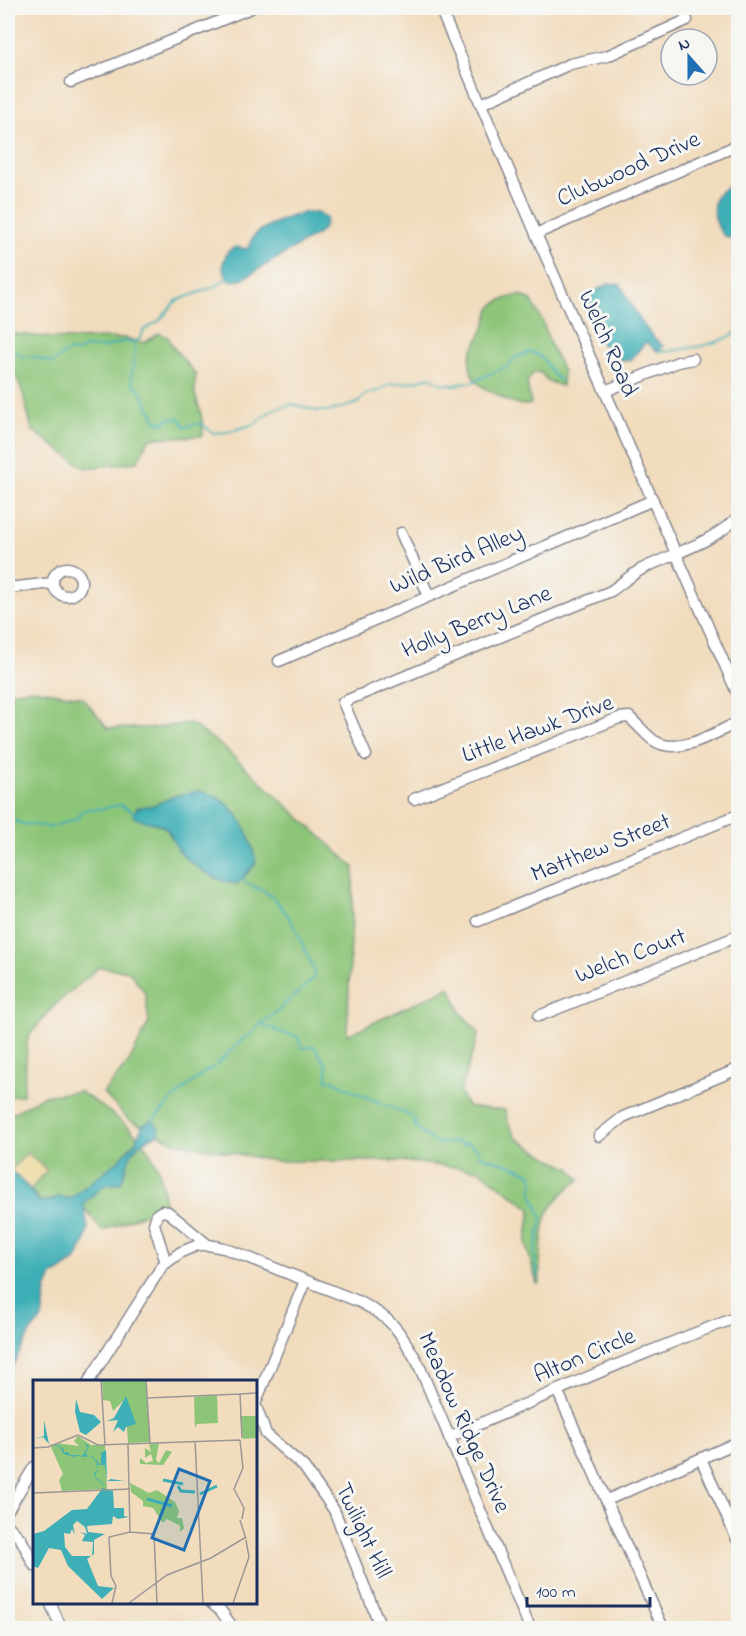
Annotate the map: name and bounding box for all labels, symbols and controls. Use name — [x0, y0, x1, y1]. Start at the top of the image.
north arrow — [659, 27, 719, 87]
text: N — [675, 32, 694, 58]
street label: Clubwood Drive — [552, 123, 707, 217]
street label: Welch Road — [568, 285, 646, 403]
street label: Wild Bird Alley — [385, 517, 530, 606]
street label: Holly Berry Lane — [397, 577, 558, 670]
street label: Little Hawk Drive — [457, 686, 619, 774]
street label: Matthew Street — [526, 805, 676, 893]
street label: Welch Court — [570, 920, 692, 994]
street label: Alton Circle — [529, 1320, 642, 1394]
street label: Meadow Ridge Drive — [407, 1327, 519, 1519]
inset map — [33, 1380, 256, 1603]
street label: Twilight Hill — [325, 1477, 399, 1585]
scale bar — [527, 1570, 650, 1608]
text: 100 m — [536, 1580, 576, 1606]

